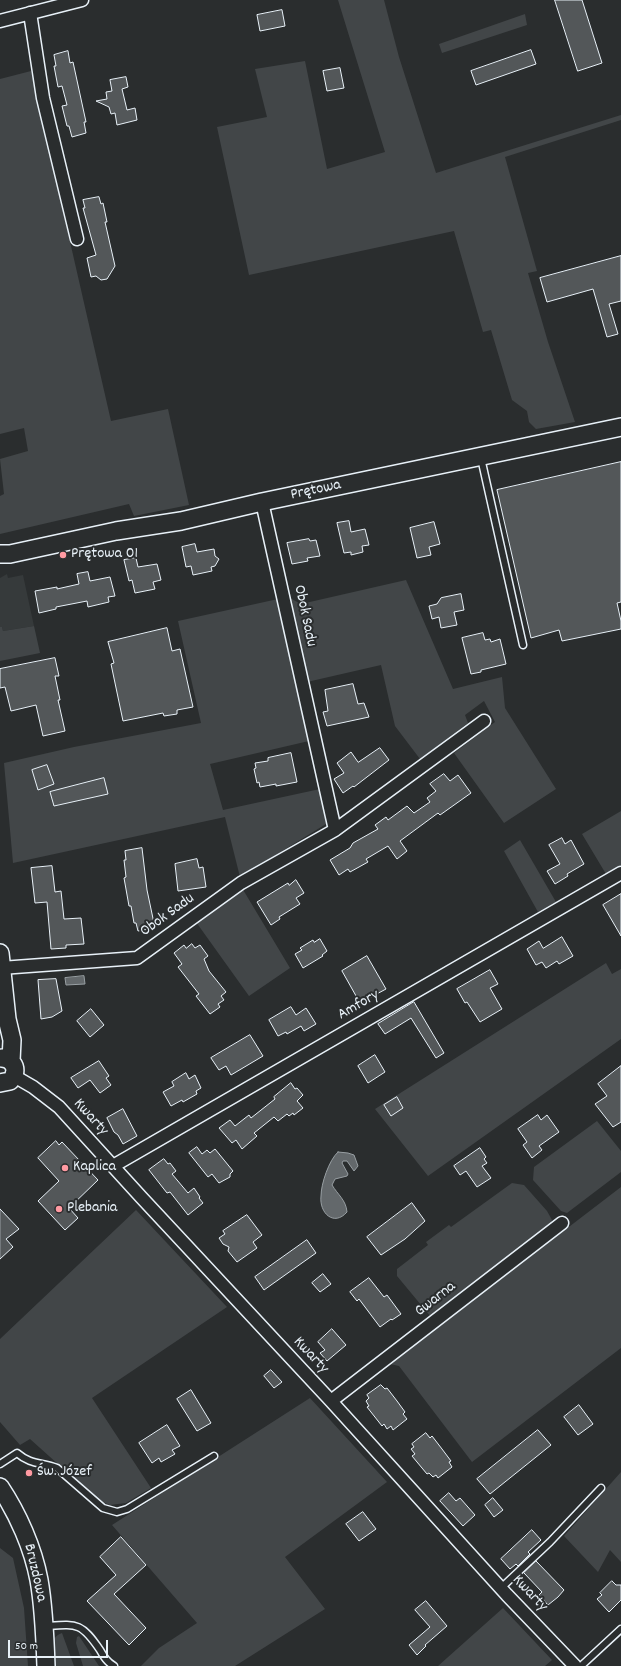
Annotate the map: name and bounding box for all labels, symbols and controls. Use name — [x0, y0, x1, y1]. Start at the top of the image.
street label: Prętowa — [289, 476, 343, 506]
place label: Prętowa 01 — [71, 545, 138, 565]
marker: Prętowa 01 — [58, 550, 68, 560]
street label: Obok Sadu — [288, 583, 320, 649]
street label: Obok Sadu — [137, 890, 199, 942]
street label: Amfory — [335, 986, 383, 1026]
street label: Kwarty — [68, 1095, 112, 1141]
place label: Kaplica — [73, 1158, 116, 1178]
marker: Kaplica — [60, 1163, 70, 1173]
place label: Plebania — [67, 1199, 117, 1219]
marker: Plebania — [54, 1204, 64, 1214]
street label: Gwarna — [412, 1278, 460, 1322]
street label: Kwarty — [288, 1334, 332, 1378]
place label: Św. Józef — [37, 1463, 92, 1483]
marker: Św. Józef — [24, 1468, 34, 1478]
street label: Bruzdowa — [18, 1542, 50, 1604]
street label: Kwarty — [507, 1572, 551, 1616]
scale bar — [10, 1632, 110, 1658]
text: 50 m — [15, 1638, 38, 1655]

